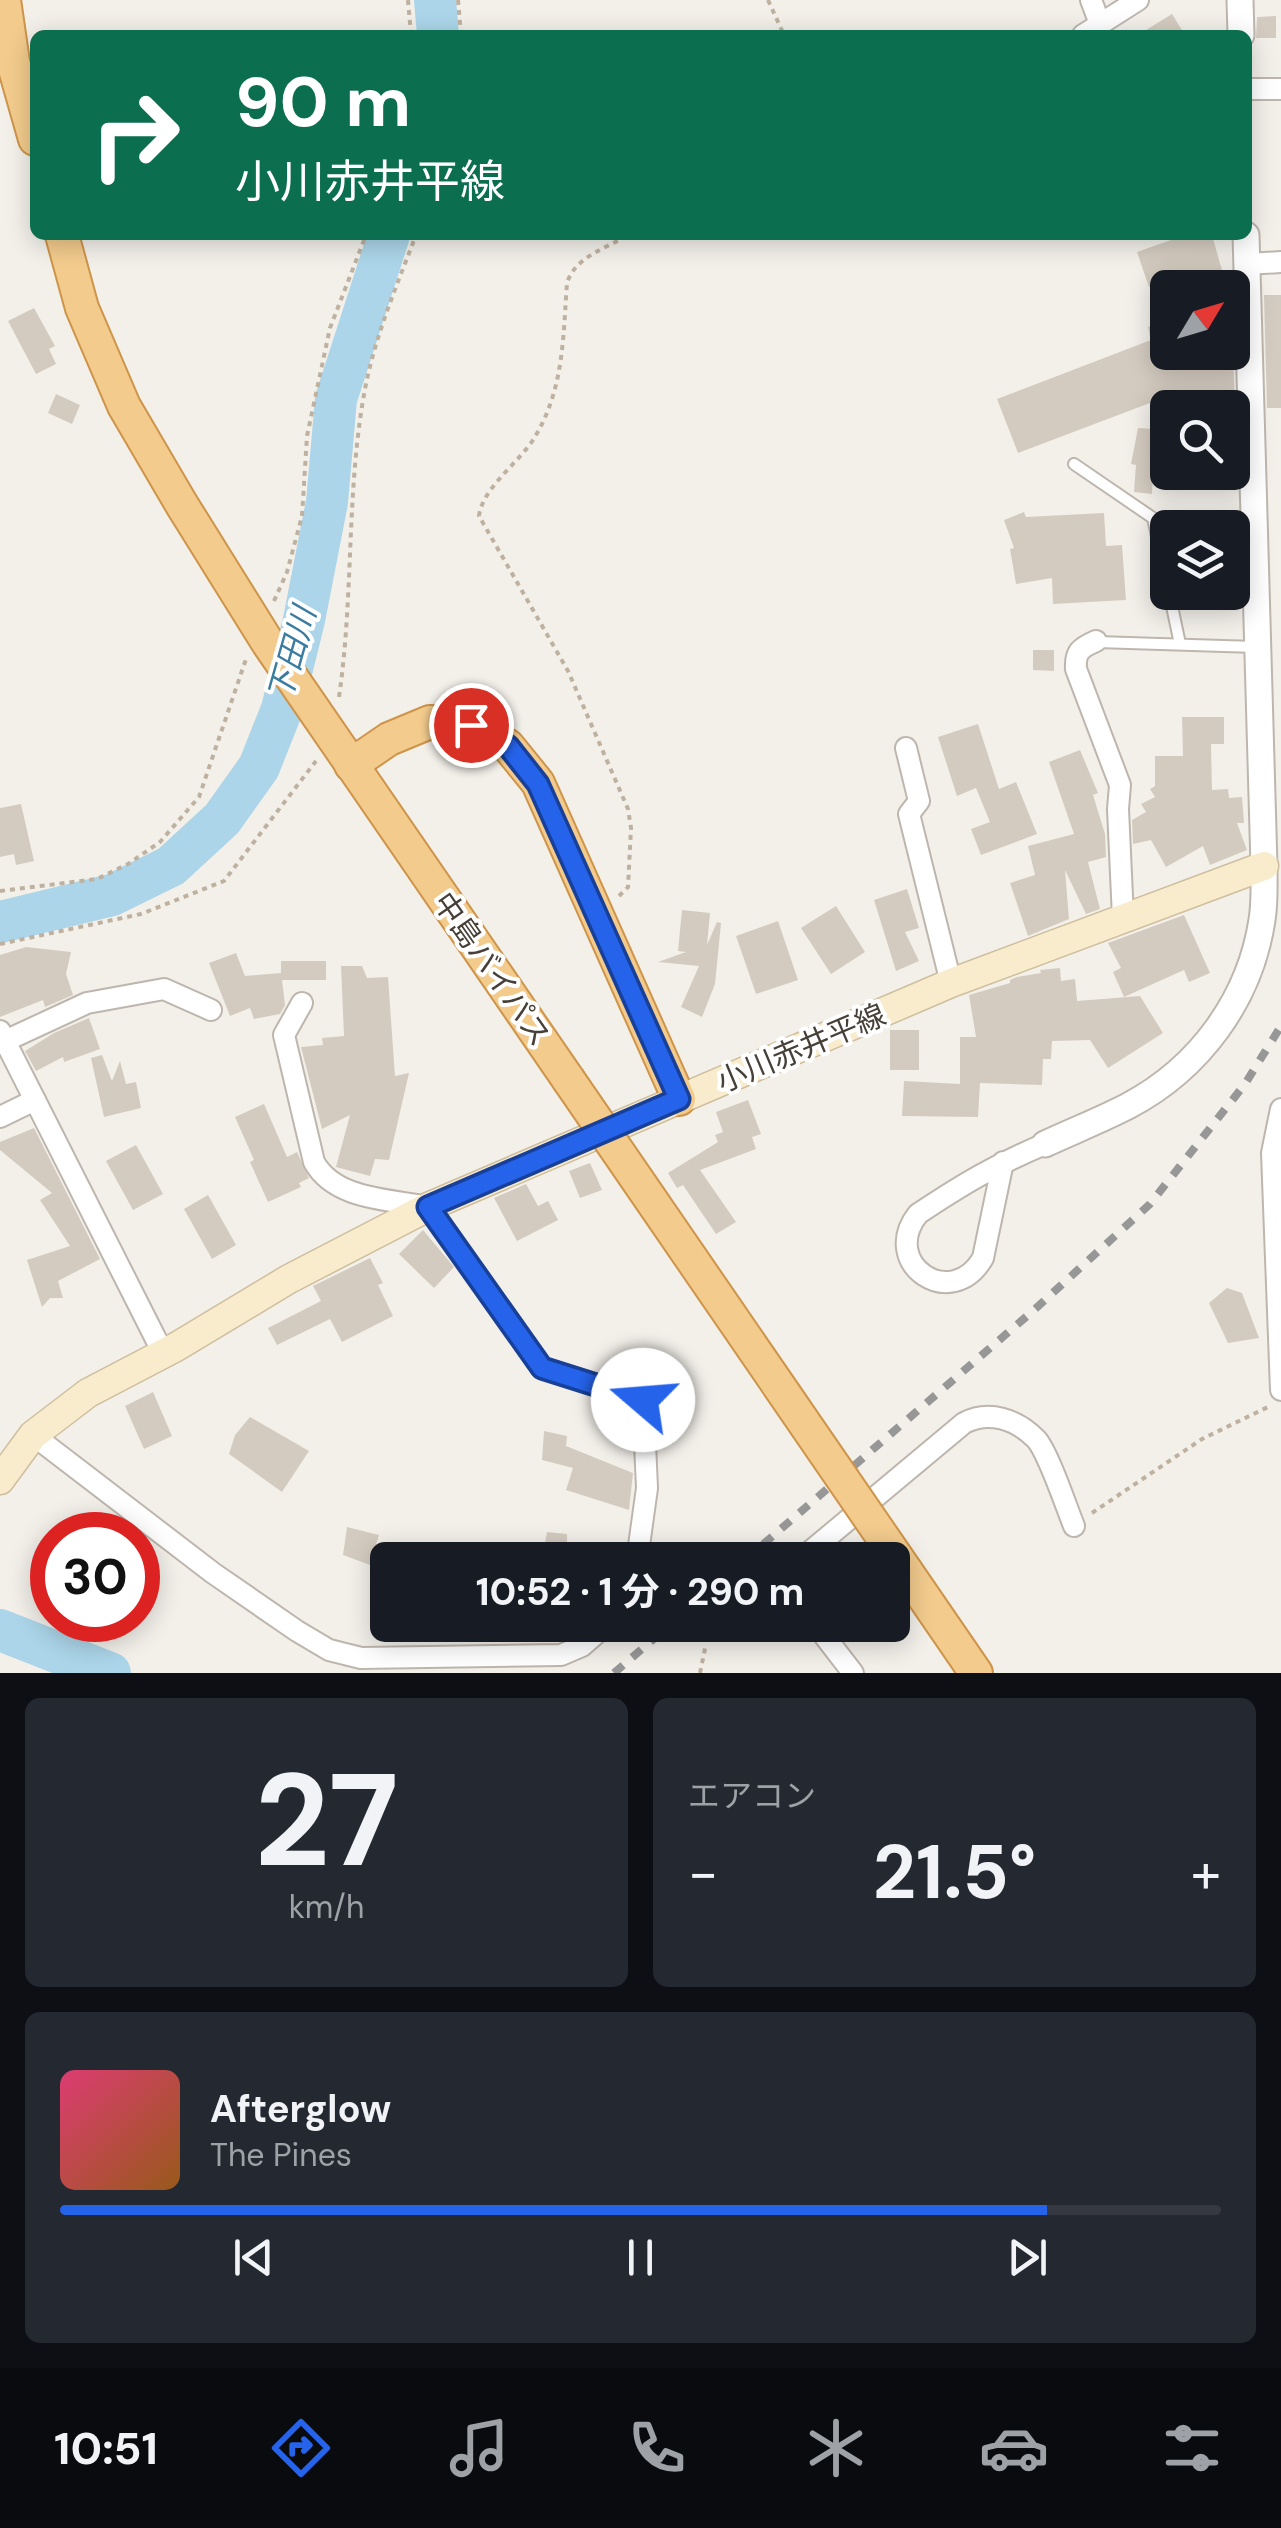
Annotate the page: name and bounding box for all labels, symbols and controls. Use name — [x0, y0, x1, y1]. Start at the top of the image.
text: 90 m — [235, 57, 411, 148]
icon: right — [70, 70, 200, 200]
text: 小川赤井平線 — [235, 152, 505, 211]
north arrow — [1150, 270, 1250, 370]
map controls — [1150, 270, 1250, 610]
button: search — [1150, 390, 1250, 490]
button: layers — [1150, 510, 1250, 610]
water label: 下田川 — [259, 599, 326, 706]
pin — [429, 683, 514, 768]
icon: arrive — [444, 698, 499, 753]
street label: 中島バイパス — [425, 884, 559, 1054]
street label: 小川赤井平線 — [711, 995, 891, 1101]
position arrow — [591, 1348, 695, 1452]
speed limit sign: 30 — [30, 1512, 160, 1642]
text: 10:52 · 1 分 · 290 m — [476, 1567, 804, 1617]
text: 27 — [255, 1736, 398, 1905]
text: エアコン — [688, 1775, 816, 1817]
text: 21.5° — [873, 1824, 1036, 1921]
text: − — [688, 1837, 718, 1909]
text: + — [1191, 1837, 1221, 1909]
text: km/h — [289, 1886, 364, 1928]
text: Afterglow — [210, 2084, 391, 2134]
text: The Pines — [210, 2134, 352, 2176]
icon: previous — [226, 2230, 281, 2285]
icon: pause — [613, 2230, 668, 2285]
icon: next — [1000, 2230, 1055, 2285]
icon: directions — [266, 2413, 336, 2483]
icon: music — [444, 2413, 514, 2483]
icon: phone — [622, 2413, 692, 2483]
icon: climate — [801, 2413, 871, 2483]
icon: car — [979, 2413, 1049, 2483]
icon: filters — [1157, 2413, 1227, 2483]
text: 10:51 — [54, 2419, 158, 2478]

